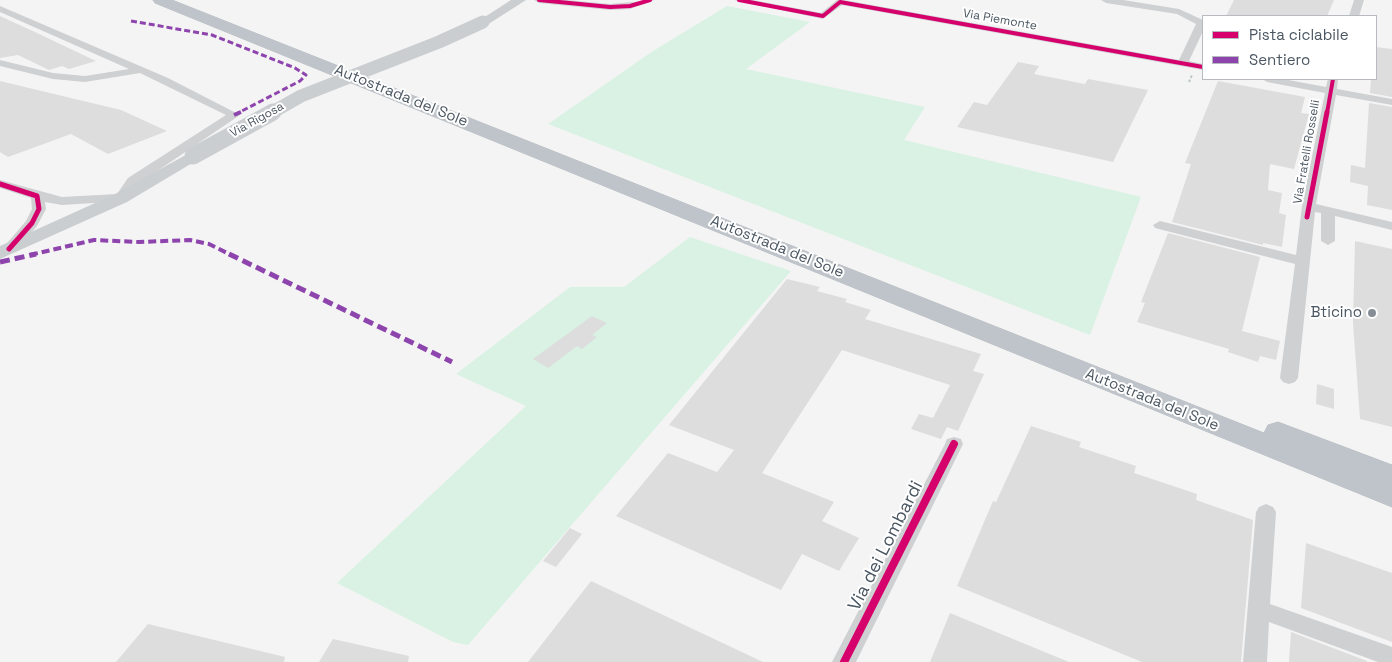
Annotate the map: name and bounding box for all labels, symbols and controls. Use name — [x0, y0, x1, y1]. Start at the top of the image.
street label: Via Piemonte — [962, 6, 1038, 34]
legend — [1202, 15, 1377, 80]
text: Pista ciclabile — [1249, 25, 1349, 44]
text: Sentiero — [1249, 50, 1310, 69]
street label: Autostrada del Sole — [332, 61, 470, 131]
street label: Via Rigosa — [228, 99, 286, 141]
street label: Via Fratelli Rosselli — [1291, 99, 1323, 205]
street label: Autostrada del Sole — [708, 212, 846, 282]
place label: Bticino — [1310, 304, 1362, 322]
marker: Bticino — [1366, 307, 1378, 319]
street label: Autostrada del Sole — [1083, 365, 1221, 435]
street label: Via dei Lombardi — [844, 478, 928, 614]

